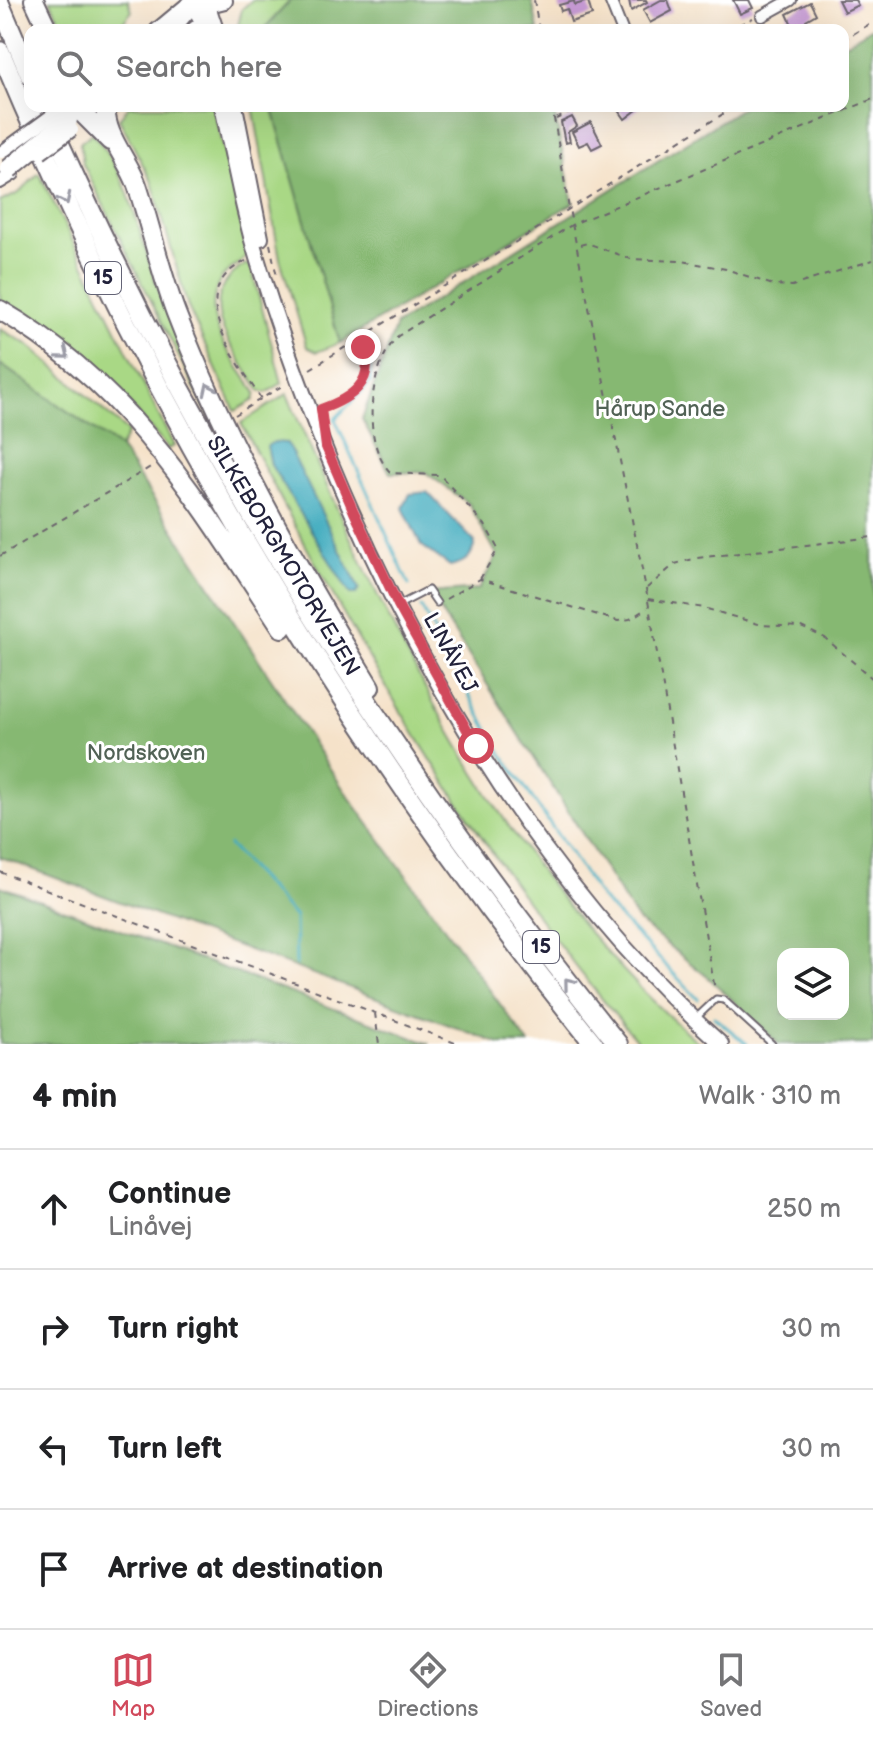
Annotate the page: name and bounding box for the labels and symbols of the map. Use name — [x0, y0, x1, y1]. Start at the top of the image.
one-way arrow — [56, 191, 72, 205]
road number: 15 — [85, 262, 121, 294]
route end — [345, 329, 381, 365]
one-way arrow — [55, 344, 69, 359]
one-way arrow — [203, 383, 219, 397]
park label: Hårup Sande — [595, 396, 725, 423]
street label: SILKEBORGMOTORVEJEN — [201, 431, 365, 681]
street label: LINÅVEJ — [417, 608, 484, 698]
route start — [458, 728, 494, 764]
park label: Nordskoven — [87, 740, 205, 767]
road number: 15 — [523, 931, 559, 963]
one-way arrow — [564, 978, 579, 993]

